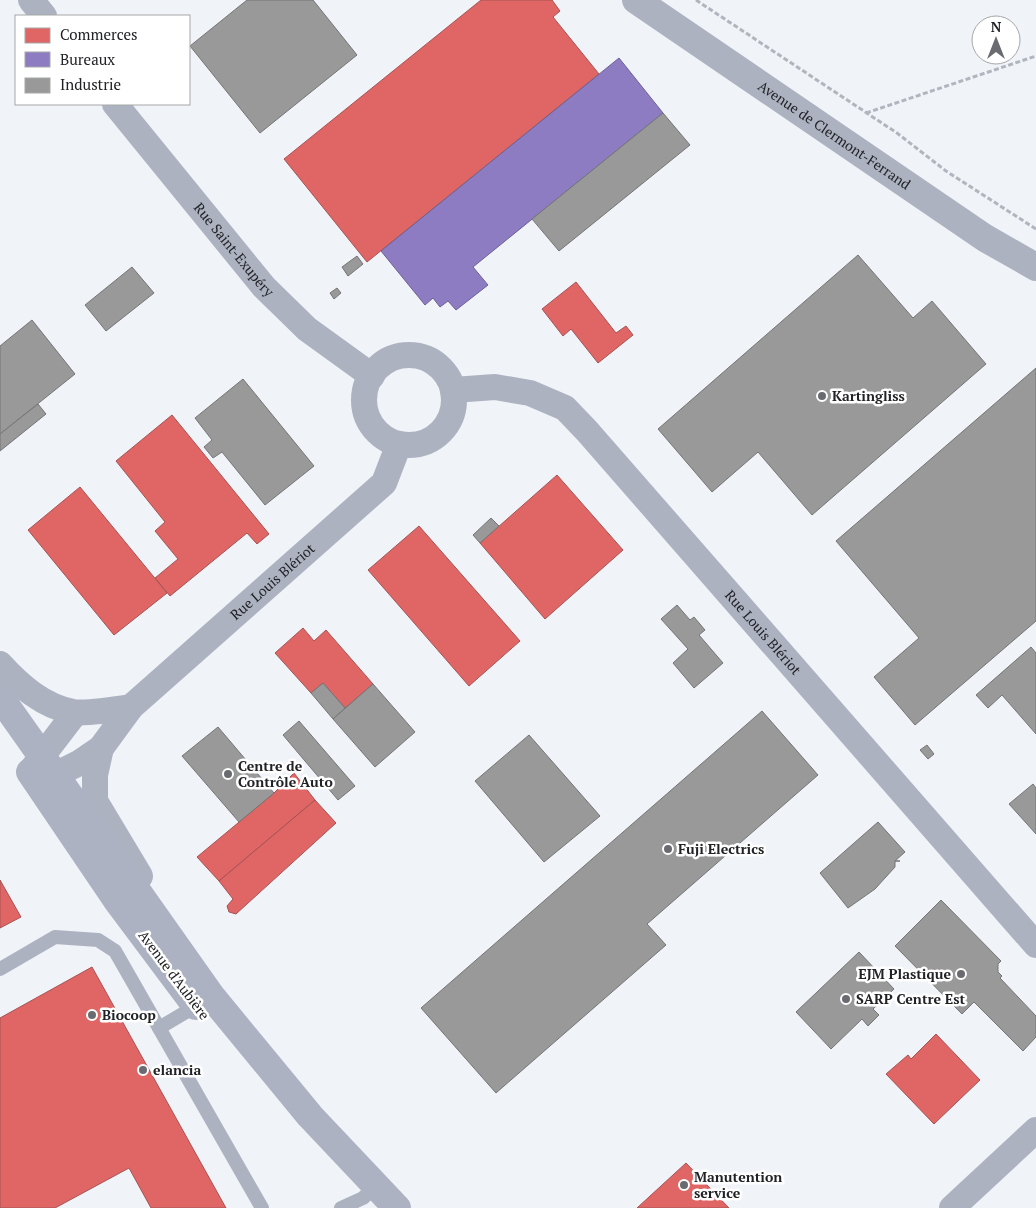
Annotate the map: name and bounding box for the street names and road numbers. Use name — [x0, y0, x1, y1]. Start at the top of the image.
street label: Avenue de Clermont-Ferrand — [755, 76, 915, 194]
street label: Rue Saint-Exupéry — [190, 198, 279, 301]
street label: Rue Louis Blériot — [226, 538, 319, 624]
street label: Rue Louis Blériot — [721, 586, 806, 679]
street label: Avenue d'Aubière — [135, 926, 214, 1023]

